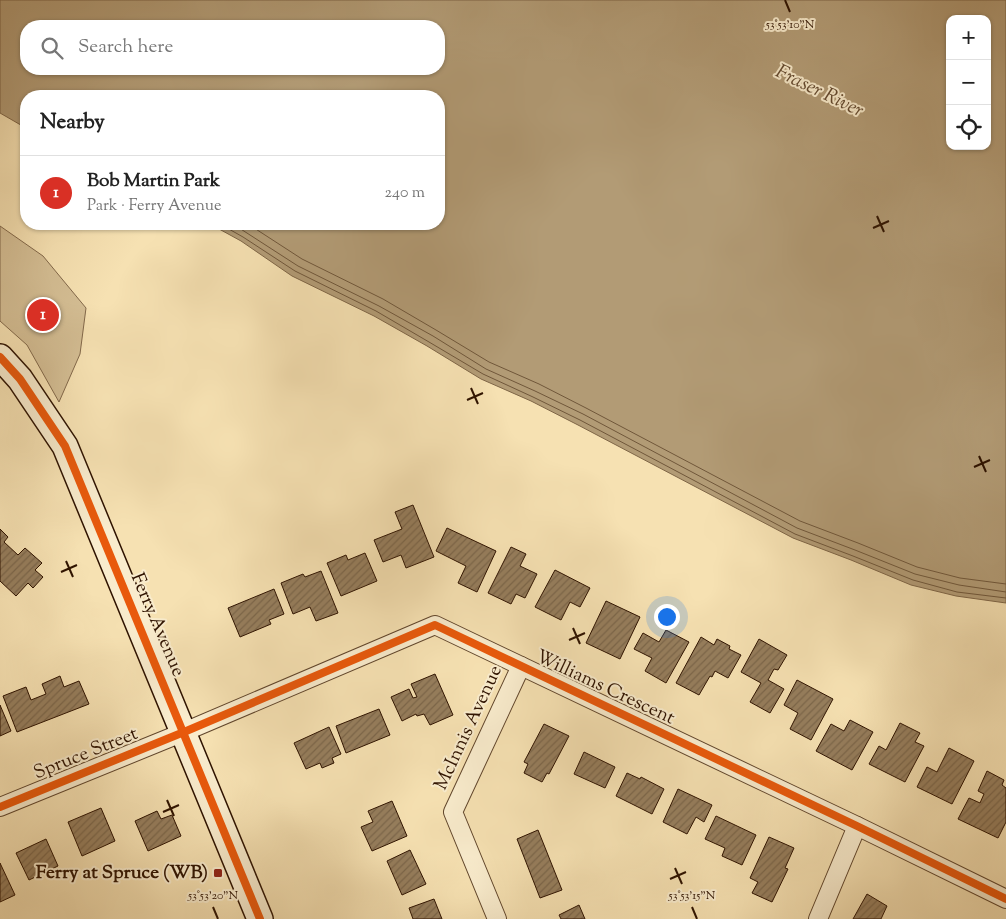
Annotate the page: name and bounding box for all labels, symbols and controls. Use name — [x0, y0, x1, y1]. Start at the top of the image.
map controls — [946, 15, 991, 150]
button: + — [946, 15, 991, 60]
text: 53°53'10"N — [765, 16, 815, 34]
search box — [20, 20, 445, 75]
icon: search — [38, 34, 66, 62]
text: Search here — [78, 34, 173, 61]
water label: Fraser River — [770, 58, 868, 126]
button: − — [946, 60, 991, 105]
button: locate — [946, 105, 991, 150]
text: Nearby — [40, 108, 105, 138]
text: Bob Martin Park — [87, 168, 220, 195]
text: 1 — [53, 182, 59, 205]
text: 240 m — [384, 182, 425, 205]
text: Park · Ferry Avenue — [87, 195, 221, 218]
pin: 1 — [27, 296, 59, 334]
street label: Ferry Avenue — [123, 569, 191, 681]
your location — [654, 604, 680, 630]
street label: Williams Crescent — [531, 644, 680, 732]
street label: McInnis Avenue — [428, 661, 510, 795]
street label: Spruce Street — [30, 721, 143, 787]
place label: Ferry at Spruce (WB) — [36, 860, 208, 887]
marker: Ferry at Spruce (WB) — [212, 867, 224, 879]
text: 53°53'20"N — [187, 887, 239, 905]
text: 53°53'15"N — [668, 887, 716, 905]

